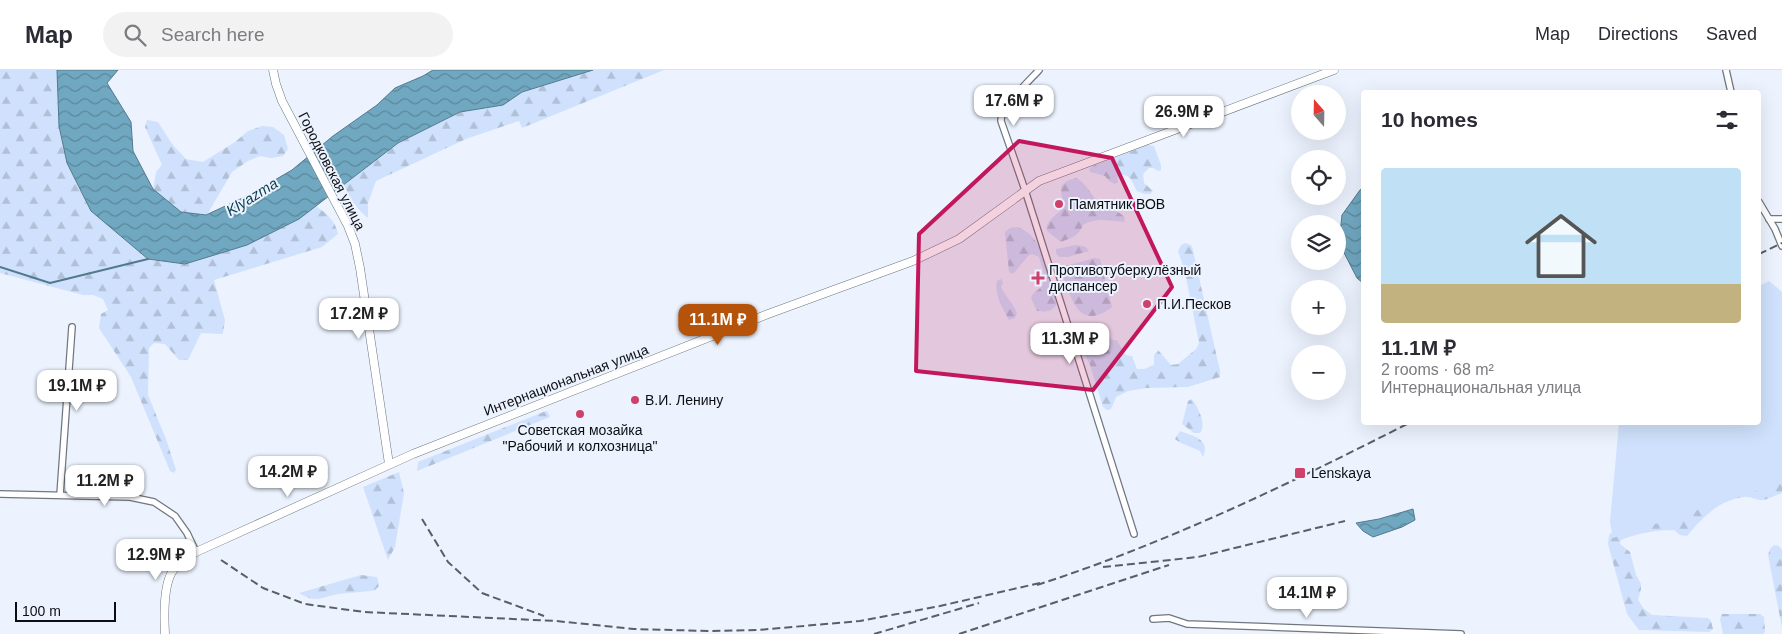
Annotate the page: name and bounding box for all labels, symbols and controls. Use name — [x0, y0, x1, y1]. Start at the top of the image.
search box — [103, 12, 453, 57]
text: Map — [25, 21, 73, 48]
icon: search — [121, 21, 149, 49]
text: Search here — [161, 24, 265, 45]
text: Map — [1535, 24, 1570, 44]
text: Directions — [1598, 24, 1678, 44]
text: Saved — [1706, 24, 1757, 44]
pin: 17.6M ₽ — [968, 85, 1060, 127]
north arrow — [1291, 85, 1346, 140]
map controls — [1291, 85, 1346, 400]
text: 17.6M ₽ — [985, 92, 1043, 109]
pin: 26.9M ₽ — [1138, 96, 1230, 138]
text: 26.9M ₽ — [1155, 103, 1213, 120]
icon: filters — [1713, 106, 1741, 134]
text: 10 homes — [1381, 108, 1478, 131]
street label: Городковская улица — [295, 109, 369, 233]
button: locate — [1291, 150, 1346, 205]
water label: Klyazma — [223, 174, 281, 219]
place label: Памятник ВОВ — [1069, 196, 1165, 212]
marker: Памятник ВОВ — [1053, 198, 1065, 210]
icon: home — [1516, 201, 1606, 291]
button: layers — [1291, 215, 1346, 270]
place label: Противотуберкулёзный диспансер — [1049, 262, 1201, 294]
marker: Противотуберкулёзный диспансер — [1031, 271, 1045, 285]
button: + — [1291, 280, 1346, 335]
place label: П.И.Песков — [1157, 296, 1231, 312]
pin: 17.2M ₽ — [313, 298, 405, 340]
marker: П.И.Песков — [1141, 298, 1153, 310]
pin: 11.1M ₽ — [672, 304, 764, 346]
text: 17.2M ₽ — [330, 305, 388, 322]
text: 11.1M ₽ — [689, 311, 747, 328]
pin: 11.3M ₽ — [1024, 322, 1116, 365]
text: 11.3M ₽ — [1041, 330, 1099, 347]
text: 11.1M ₽ — [1381, 336, 1456, 359]
street label: Интернациональная улица — [481, 341, 651, 419]
button: − — [1291, 345, 1346, 400]
text: 2 rooms · 68 m² — [1381, 361, 1494, 378]
pin: 19.1M ₽ — [31, 370, 123, 412]
text: 19.1M ₽ — [48, 377, 106, 394]
text: Интернациональная улица — [1381, 379, 1581, 396]
place label: В.И. Ленину — [645, 392, 723, 408]
marker: В.И. Ленину — [629, 394, 641, 406]
marker: Советская мозайка "Рабочий и колхозница" — [574, 408, 586, 420]
place label: Советская мозайка "Рабочий и колхозница" — [503, 422, 657, 454]
pin: 14.2M ₽ — [242, 456, 334, 498]
text: 14.2M ₽ — [259, 463, 317, 480]
pin: 11.2M ₽ — [59, 464, 151, 507]
place label: Lenskaya — [1311, 465, 1371, 481]
marker: Lenskaya — [1293, 466, 1307, 480]
text: 11.2M ₽ — [76, 472, 134, 489]
pin: 12.9M ₽ — [110, 538, 202, 581]
text: 12.9M ₽ — [127, 546, 185, 563]
pin: 14.1M ₽ — [1261, 576, 1353, 619]
text: 14.1M ₽ — [1278, 584, 1336, 601]
scale bar — [15, 599, 116, 622]
text: 100 m — [22, 603, 61, 619]

